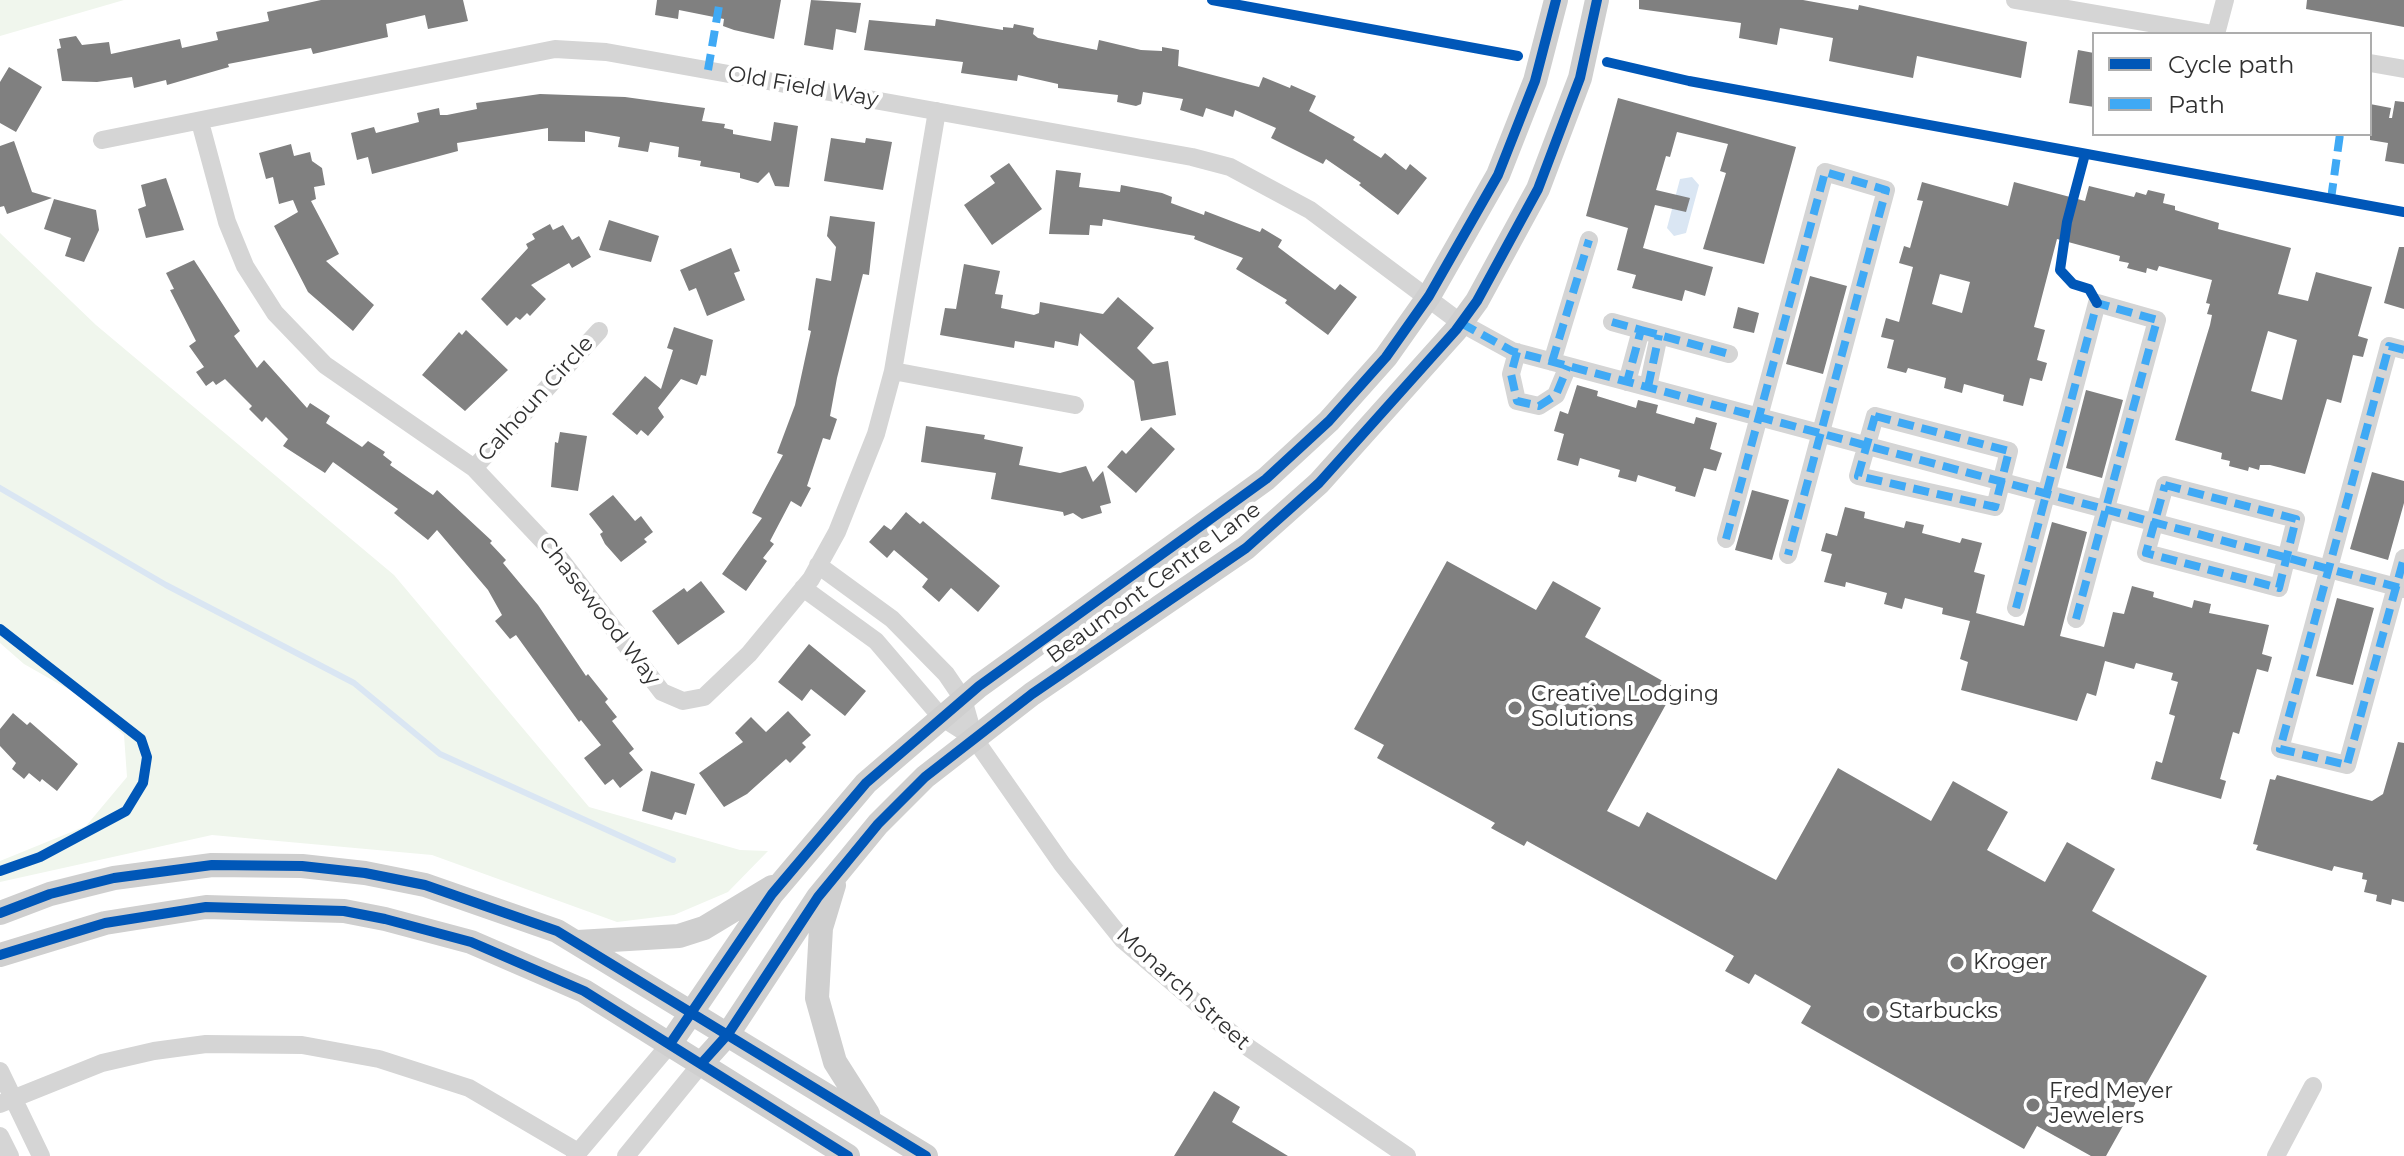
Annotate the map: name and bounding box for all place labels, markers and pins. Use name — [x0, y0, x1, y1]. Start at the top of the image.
place label: Creative Lodging Solutions — [1531, 682, 1719, 734]
marker: Creative Lodging Solutions — [1506, 699, 1524, 717]
place label: Kroger — [1973, 950, 2048, 976]
marker: Kroger — [1948, 954, 1966, 972]
place label: Starbucks — [1889, 999, 1998, 1025]
marker: Starbucks — [1864, 1003, 1882, 1021]
place label: Fred Meyer Jewelers — [2049, 1079, 2173, 1130]
marker: Fred Meyer Jewelers — [2024, 1096, 2042, 1114]

